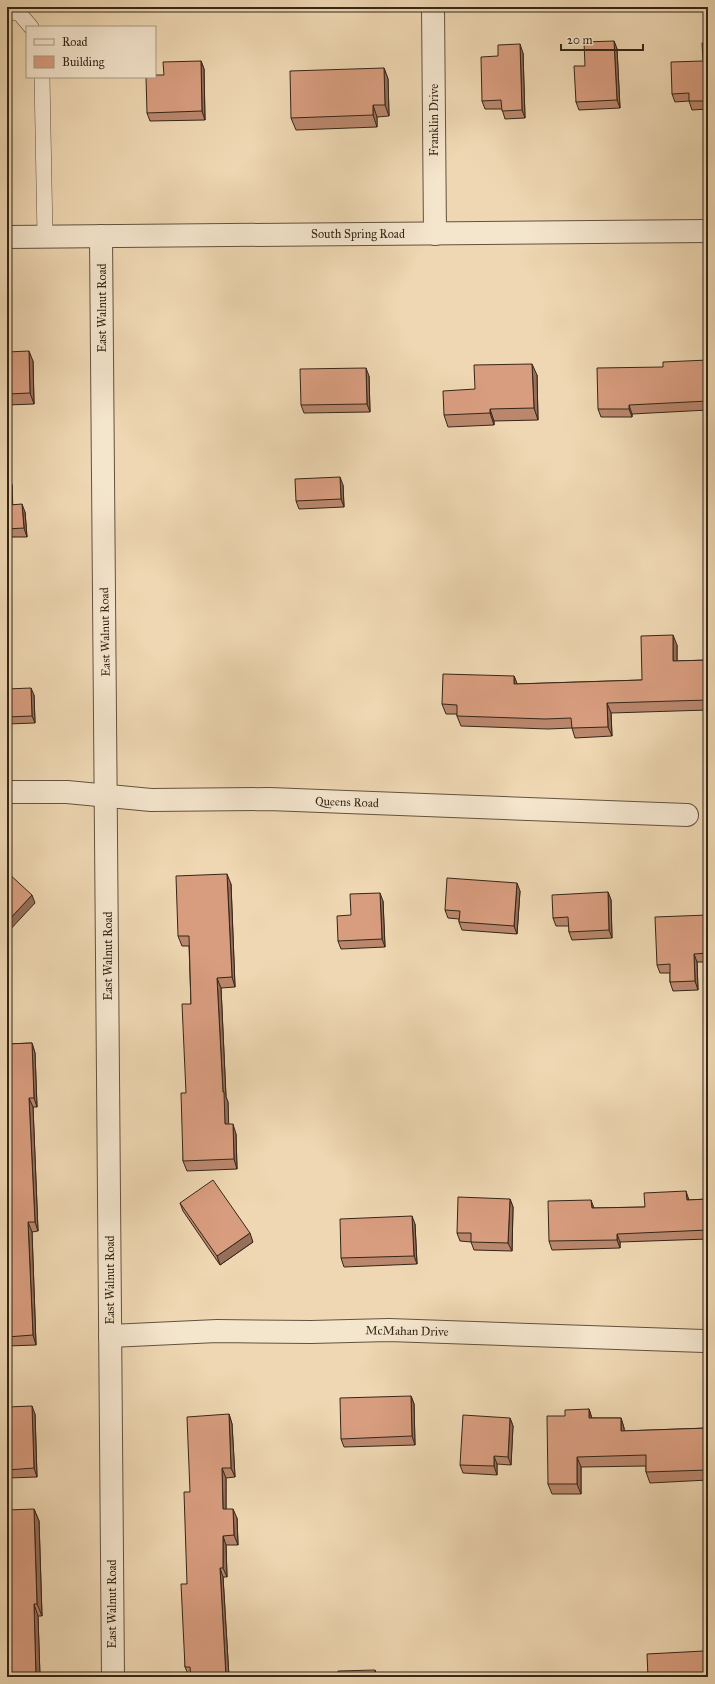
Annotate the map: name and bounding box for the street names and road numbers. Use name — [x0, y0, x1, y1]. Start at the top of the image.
street label: Franklin Drive — [427, 84, 441, 156]
street label: South Spring Road — [311, 227, 405, 242]
street label: East Walnut Road — [95, 263, 109, 353]
street label: East Walnut Road — [97, 587, 113, 677]
street label: Queens Road — [315, 794, 379, 810]
street label: East Walnut Road — [101, 911, 115, 1001]
street label: East Walnut Road — [103, 1235, 117, 1325]
street label: McMahan Drive — [365, 1323, 449, 1339]
street label: East Walnut Road — [105, 1559, 119, 1649]

